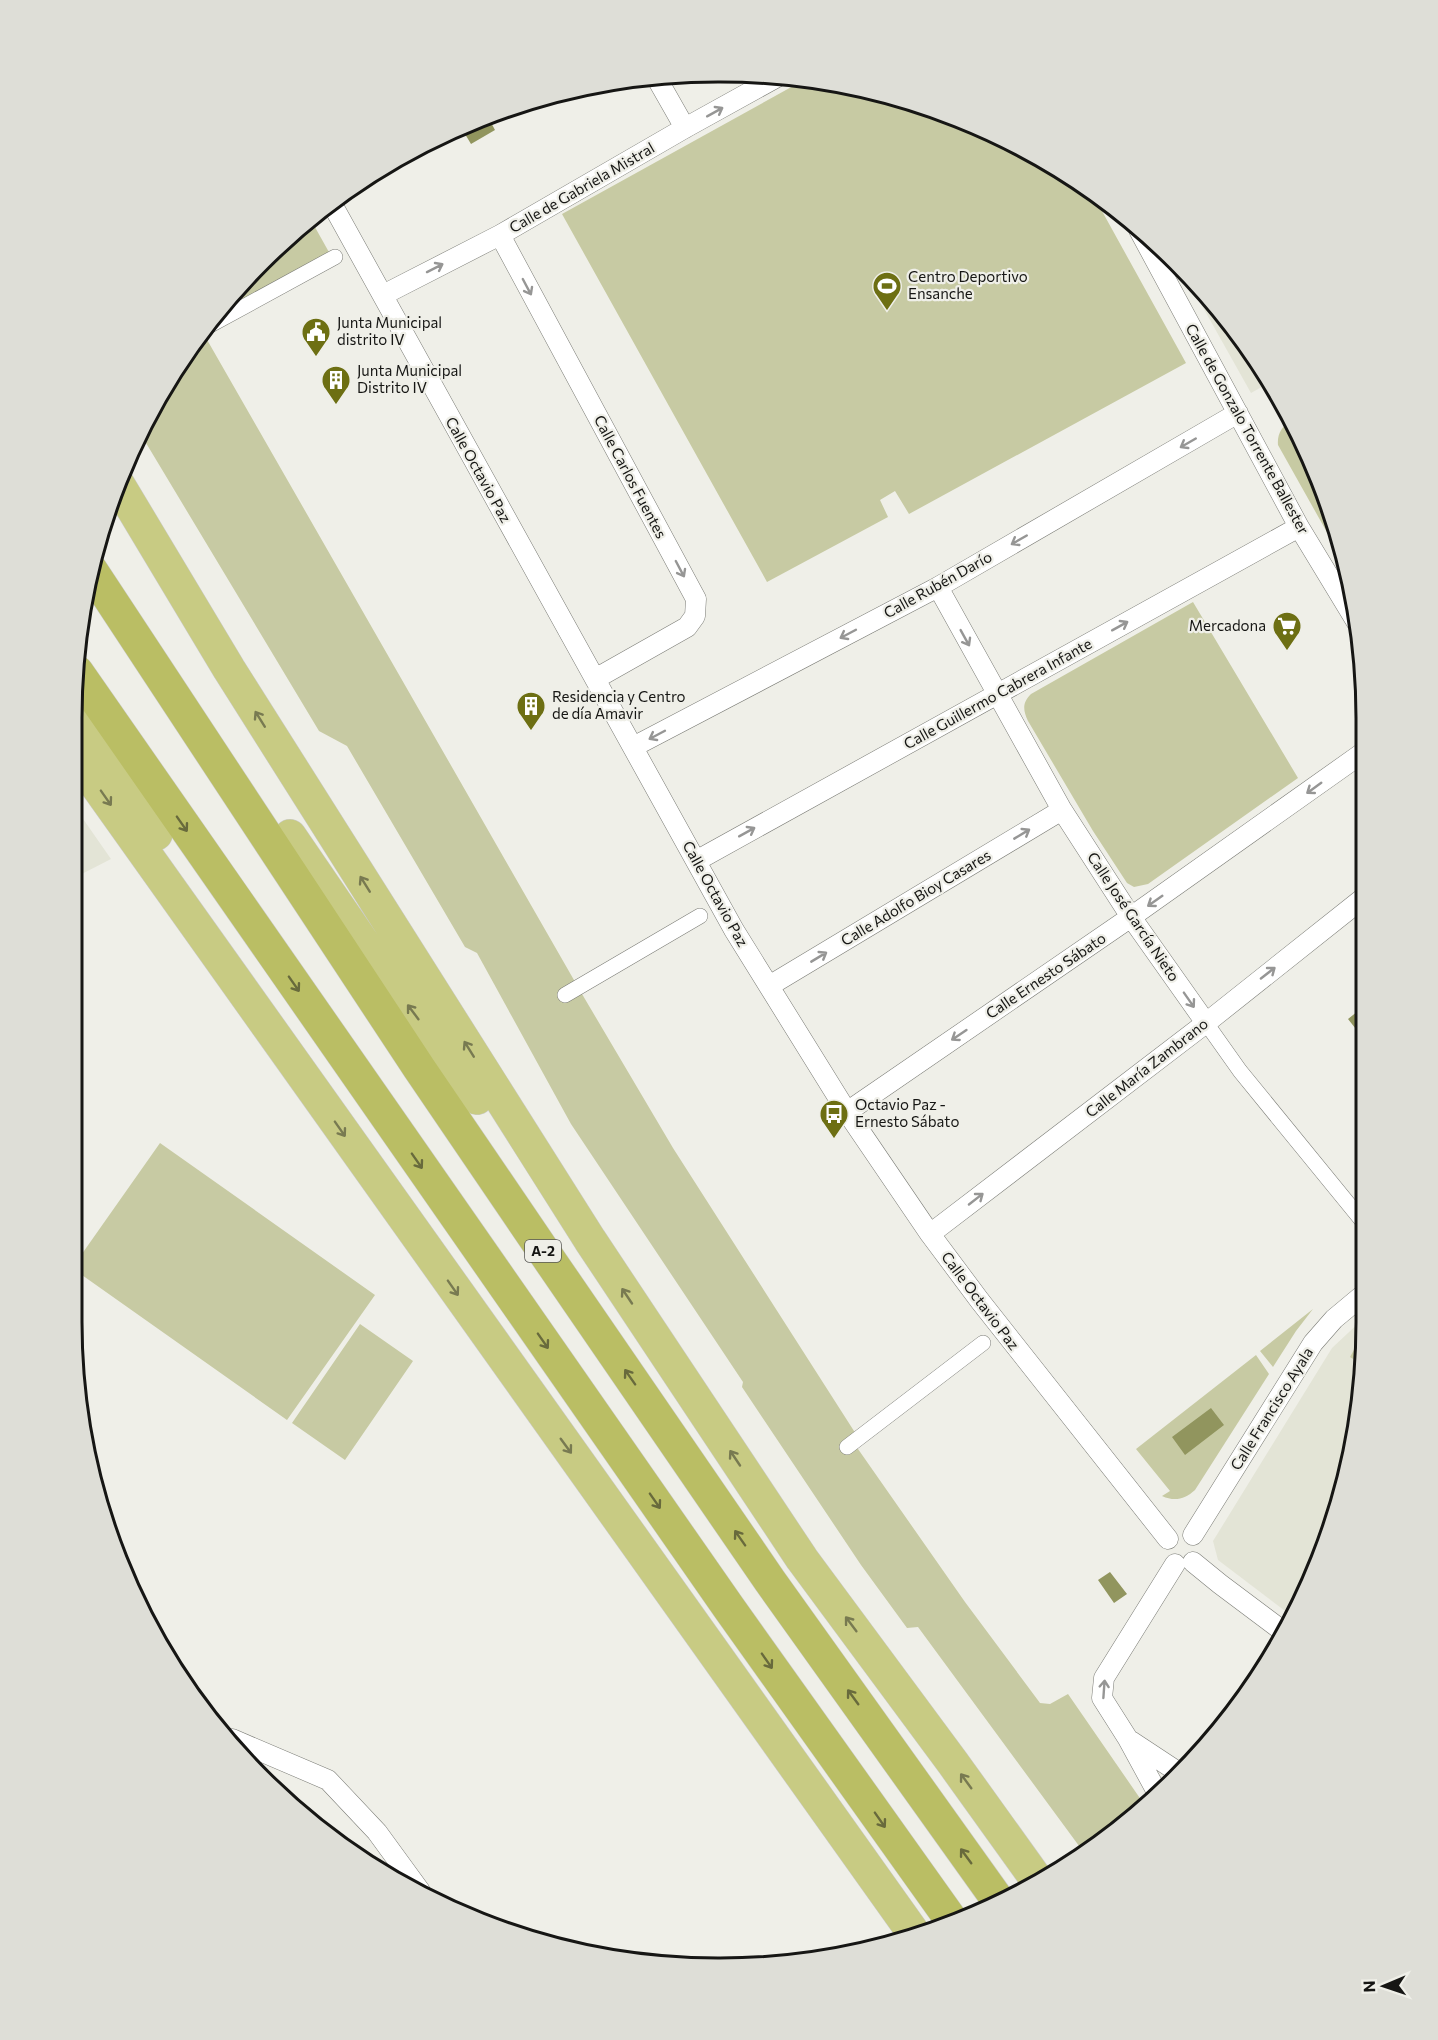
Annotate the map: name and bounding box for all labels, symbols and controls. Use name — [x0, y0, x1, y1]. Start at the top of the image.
one-way arrow — [706, 106, 723, 118]
street label: Calle de Gabriela Mistral — [506, 138, 657, 236]
one-way arrow — [425, 262, 443, 274]
place label: Centro Deportivo Ensanche — [908, 267, 1028, 302]
sports icon: Centro Deportivo Ensanche — [871, 270, 903, 312]
one-way arrow — [521, 278, 533, 295]
place label: Junta Municipal distrito IV — [337, 313, 442, 348]
public building icon: Junta Municipal distrito IV — [300, 316, 332, 358]
street label: Calle de Gonzalo Torrente Ballester — [1182, 320, 1313, 537]
place label: Junta Municipal Distrito IV — [357, 361, 462, 396]
building icon: Junta Municipal Distrito IV — [320, 364, 352, 406]
street label: Calle Carlos Fuentes — [591, 412, 671, 541]
street label: Calle Octavio Paz — [442, 413, 515, 526]
one-way arrow — [1180, 437, 1197, 449]
one-way arrow — [1011, 534, 1028, 546]
street label: Calle Rubén Darío — [880, 547, 995, 621]
one-way arrow — [675, 560, 686, 578]
supermarket icon: Mercadona — [1271, 610, 1303, 652]
place label: Mercadona — [1189, 616, 1266, 634]
one-way arrow — [1111, 620, 1128, 632]
one-way arrow — [840, 628, 857, 640]
one-way arrow — [960, 629, 972, 646]
street label: Calle Guillermo Cabrera Infante — [900, 634, 1095, 752]
place label: Residencia y Centro de día Amavir — [552, 687, 686, 722]
building icon: Residencia y Centro de día Amavir — [515, 690, 547, 732]
one-way arrow — [254, 711, 267, 728]
one-way arrow — [649, 729, 666, 741]
one-way arrow — [1306, 782, 1322, 794]
one-way arrow — [100, 790, 112, 806]
one-way arrow — [176, 815, 188, 831]
one-way arrow — [738, 826, 755, 838]
one-way arrow — [1013, 828, 1030, 840]
street label: Calle Octavio Paz — [679, 837, 752, 950]
street label: Calle Adolfo Bioy Casares — [837, 845, 994, 949]
street label: Calle José García Nieto — [1084, 848, 1184, 984]
one-way arrow — [358, 876, 370, 893]
one-way arrow — [1147, 895, 1163, 907]
street label: Calle Ernesto Sábato — [982, 928, 1109, 1022]
one-way arrow — [810, 950, 827, 962]
one-way arrow — [1260, 967, 1276, 980]
one-way arrow — [288, 975, 300, 991]
one-way arrow — [1183, 992, 1196, 1008]
one-way arrow — [406, 1004, 419, 1020]
street label: Calle María Zambrano — [1082, 1014, 1211, 1121]
one-way arrow — [952, 1029, 968, 1041]
one-way arrow — [463, 1041, 475, 1058]
place label: Octavio Paz - Ernesto Sábato — [855, 1095, 959, 1130]
bus stop icon: Octavio Paz - Ernesto Sábato — [818, 1098, 850, 1140]
one-way arrow — [334, 1120, 346, 1136]
one-way arrow — [411, 1152, 423, 1168]
one-way arrow — [968, 1192, 984, 1205]
road number: A-2 — [525, 1240, 561, 1262]
street label: Calle Octavio Paz — [938, 1248, 1024, 1353]
one-way arrow — [447, 1279, 459, 1295]
one-way arrow — [621, 1288, 633, 1304]
one-way arrow — [537, 1333, 549, 1349]
street label: Calle Francisco Ayala — [1226, 1344, 1316, 1473]
one-way arrow — [624, 1370, 636, 1386]
one-way arrow — [560, 1438, 573, 1454]
one-way arrow — [729, 1450, 741, 1467]
one-way arrow — [649, 1492, 661, 1509]
one-way arrow — [734, 1530, 746, 1547]
one-way arrow — [844, 1617, 857, 1633]
one-way arrow — [761, 1652, 773, 1668]
one-way arrow — [1098, 1679, 1109, 1699]
one-way arrow — [847, 1690, 859, 1706]
one-way arrow — [960, 1773, 973, 1789]
one-way arrow — [874, 1811, 886, 1827]
one-way arrow — [960, 1848, 972, 1864]
north arrow — [1354, 1956, 1414, 2016]
text: N — [1359, 1980, 1378, 1993]

